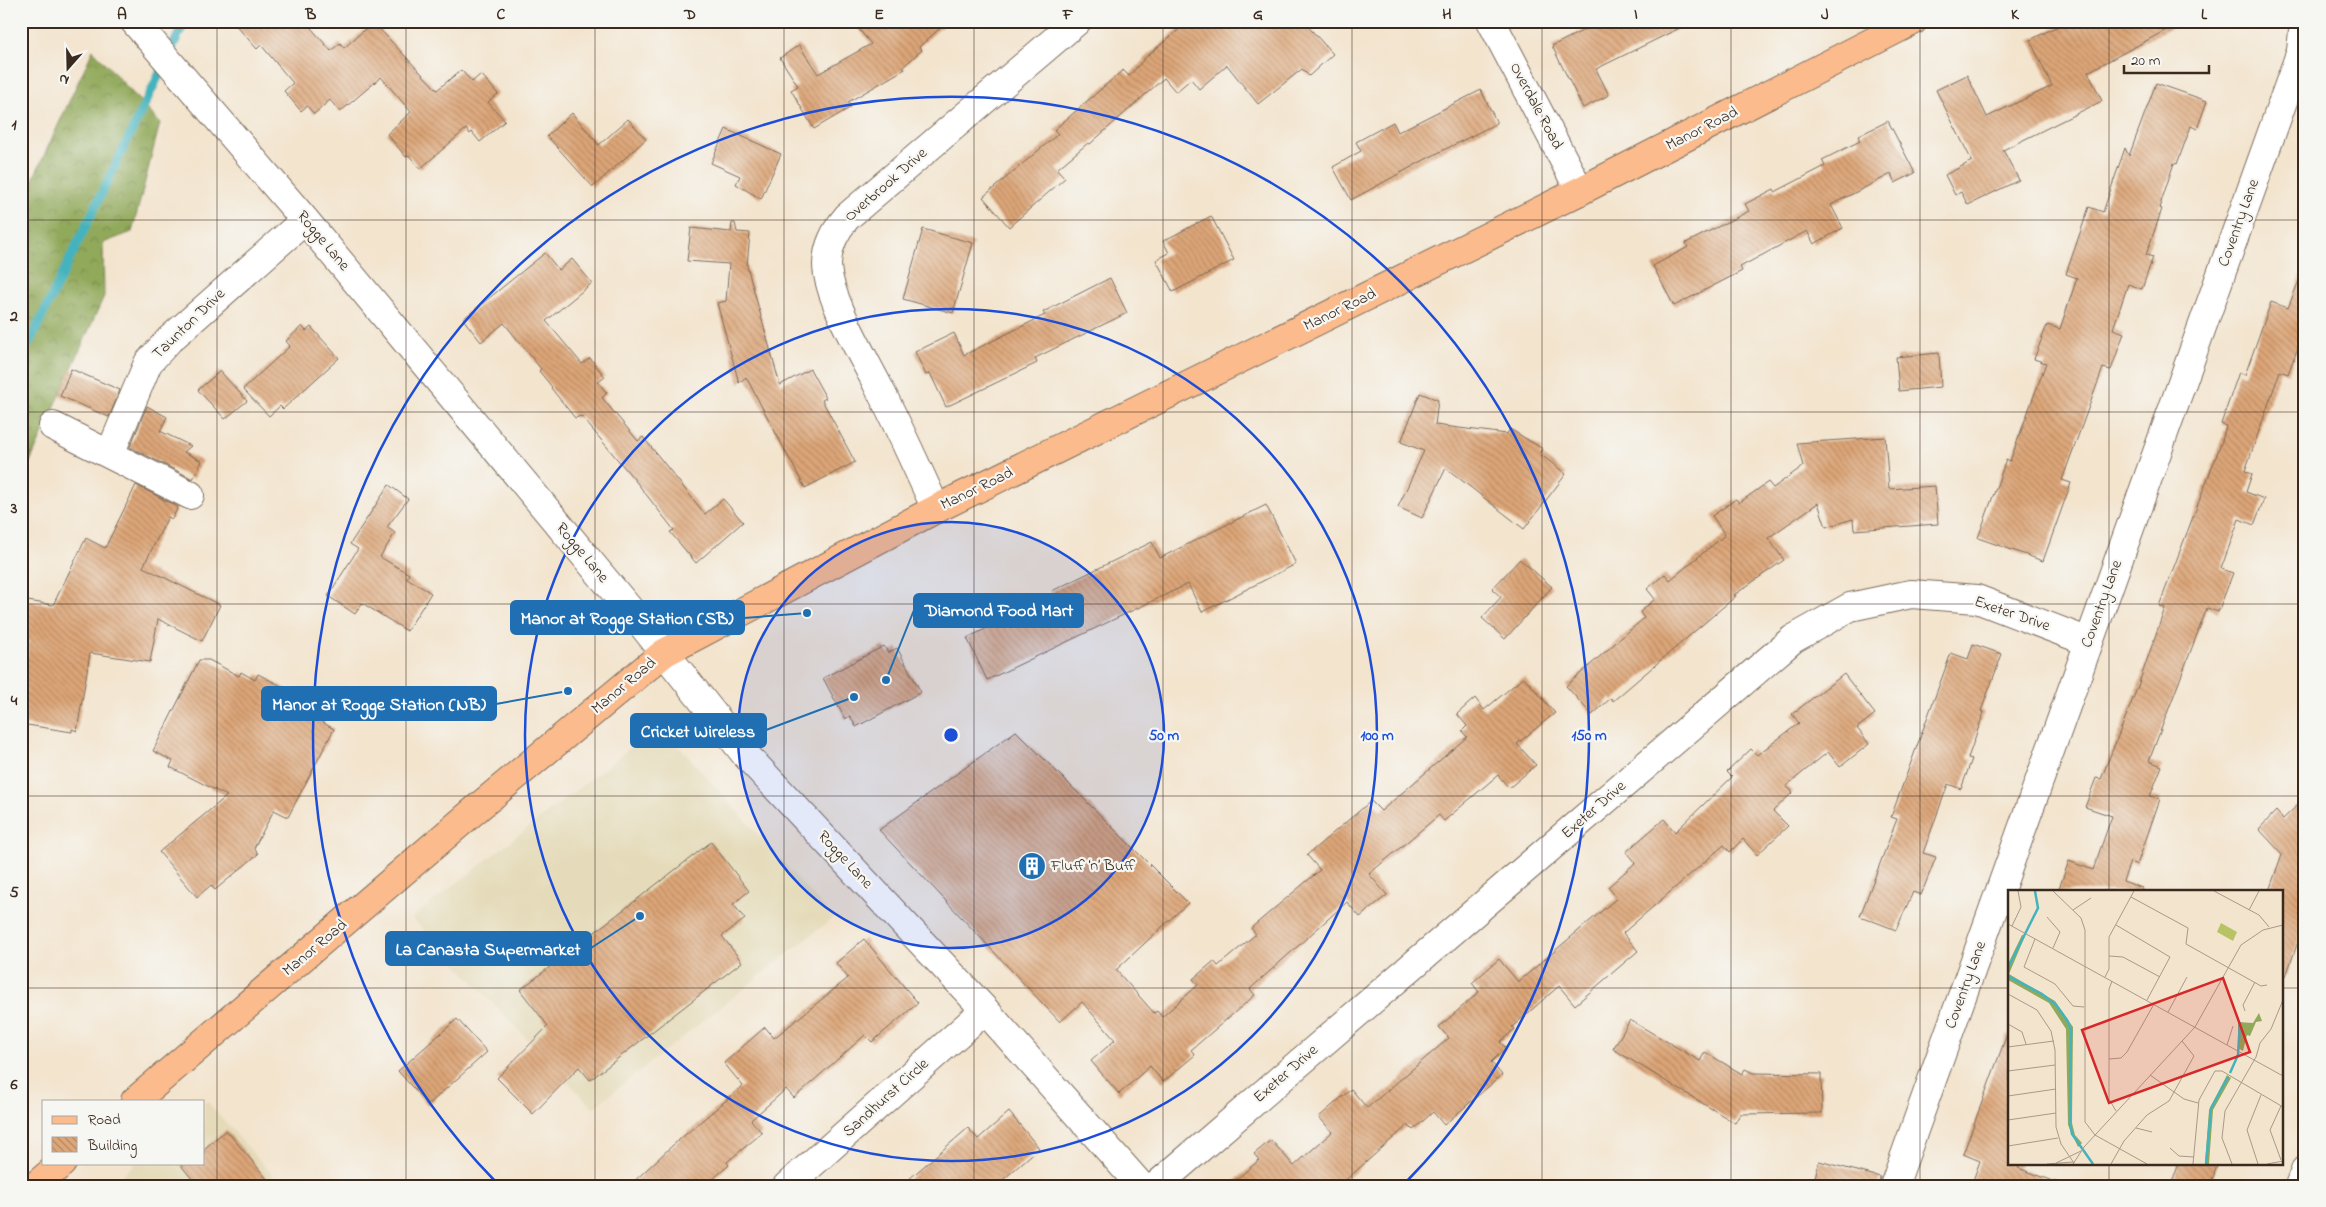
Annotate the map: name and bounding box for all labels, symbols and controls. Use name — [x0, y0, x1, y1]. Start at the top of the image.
text: A — [117, 3, 127, 27]
text: B — [305, 3, 317, 27]
text: C — [497, 3, 506, 27]
text: D — [683, 3, 696, 27]
text: E — [874, 3, 884, 27]
text: F — [1062, 3, 1074, 27]
text: G — [1253, 3, 1263, 27]
text: H — [1442, 3, 1452, 27]
text: I — [1634, 3, 1638, 27]
text: J — [1821, 3, 1829, 27]
text: K — [2011, 3, 2020, 27]
text: L — [2201, 3, 2208, 27]
north arrow — [42, 42, 92, 92]
scale bar — [2124, 42, 2208, 74]
text: 20 m — [2131, 50, 2161, 72]
street label: Overdale Road — [1503, 58, 1569, 154]
text: N — [56, 67, 72, 90]
street label: Manor Road — [1662, 101, 1742, 157]
text: 1 — [11, 113, 17, 137]
street label: Overbrook Drive — [839, 142, 933, 228]
street label: Coventry Lane — [2212, 175, 2266, 270]
street label: Rogge Lane — [291, 206, 356, 277]
street label: Taunton Drive — [147, 282, 232, 365]
street label: Manor Road — [1300, 282, 1380, 338]
text: 2 — [9, 305, 18, 329]
street label: Manor Road — [937, 461, 1017, 517]
text: 3 — [10, 497, 18, 521]
street label: Rogge Lane — [550, 518, 615, 589]
street label: Coventry Lane — [2075, 556, 2129, 651]
street label: Exeter Drive — [1971, 590, 2054, 638]
callout: Diamond Food Mart — [914, 594, 1083, 627]
text: Diamond Food Mart — [924, 599, 1074, 625]
callout: Manor at Rogge Station (SB) — [511, 601, 744, 634]
text: Manor at Rogge Station (SB) — [520, 607, 734, 634]
street label: Manor Road — [586, 652, 662, 720]
callout: Manor at Rogge Station (NB) — [262, 687, 496, 720]
text: 4 — [10, 689, 18, 713]
text: Manor at Rogge Station (NB) — [272, 693, 487, 720]
callout: Cricket Wireless — [631, 714, 766, 747]
text: Cricket Wireless — [641, 720, 755, 746]
text: 50 m — [1149, 725, 1180, 747]
text: 100 m — [1360, 725, 1394, 747]
text: 150 m — [1571, 725, 1607, 747]
centre of rings — [942, 726, 960, 744]
street label: Exeter Drive — [1556, 775, 1632, 845]
street label: Rogge Lane — [812, 825, 879, 895]
building icon: Fluff ‘n’ Buff — [1017, 851, 1047, 881]
place label: Fluff ‘n’ Buff — [1050, 854, 1136, 878]
text: 5 — [9, 881, 19, 905]
inset map — [2008, 890, 2284, 1164]
street label: Manor Road — [277, 914, 353, 982]
callout: La Canasta Supermarket — [386, 932, 591, 965]
street label: Coventry Lane — [1939, 937, 1993, 1032]
text: La Canasta Supermarket — [395, 938, 581, 964]
street label: Exeter Drive — [1248, 1039, 1324, 1109]
street label: Sandhurst Circle — [838, 1052, 935, 1143]
text: 6 — [9, 1073, 18, 1097]
legend — [42, 1100, 205, 1164]
text: Road — [88, 1109, 121, 1131]
text: Building — [87, 1135, 137, 1158]

